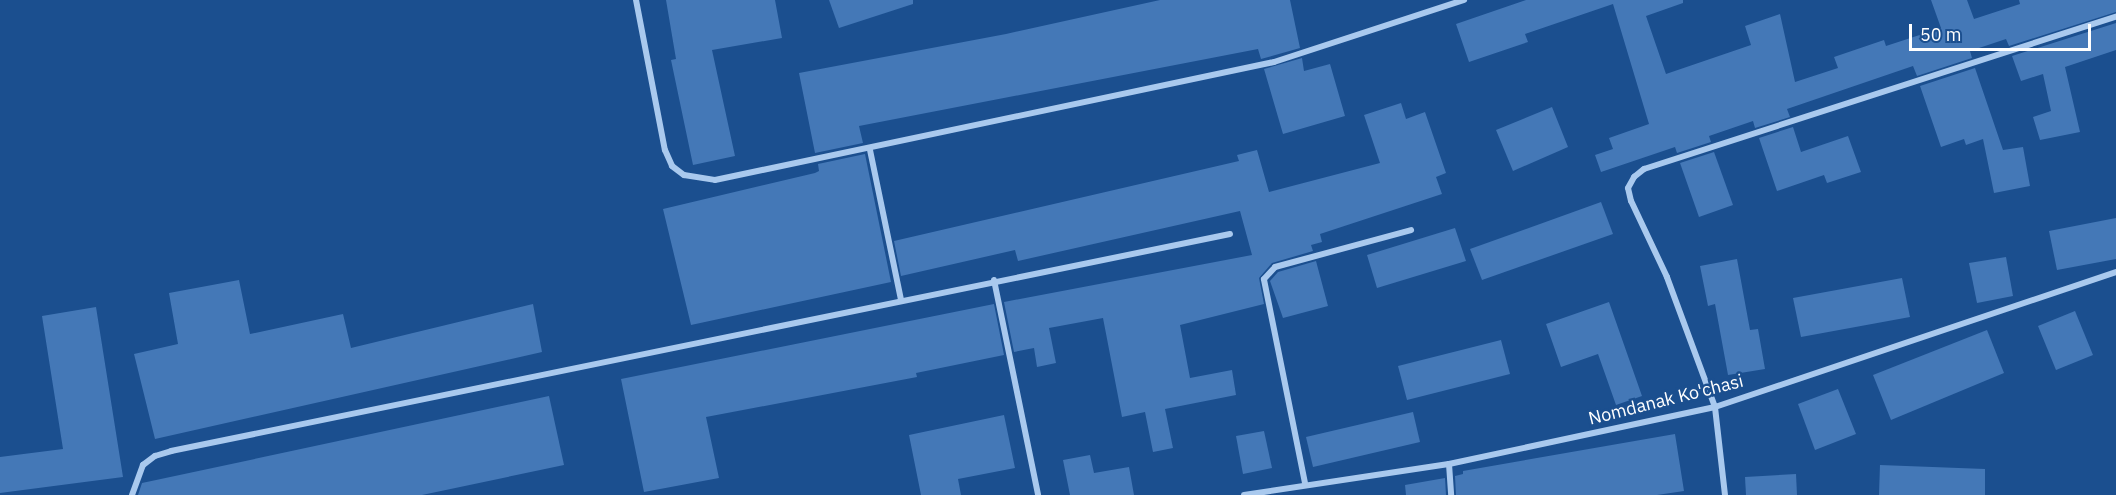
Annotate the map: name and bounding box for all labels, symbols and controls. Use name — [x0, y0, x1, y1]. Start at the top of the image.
scale bar — [1912, 12, 2094, 50]
text: 50 m — [1920, 23, 1962, 46]
street label: Nomdanak Ko'chasi — [1586, 370, 1746, 430]

